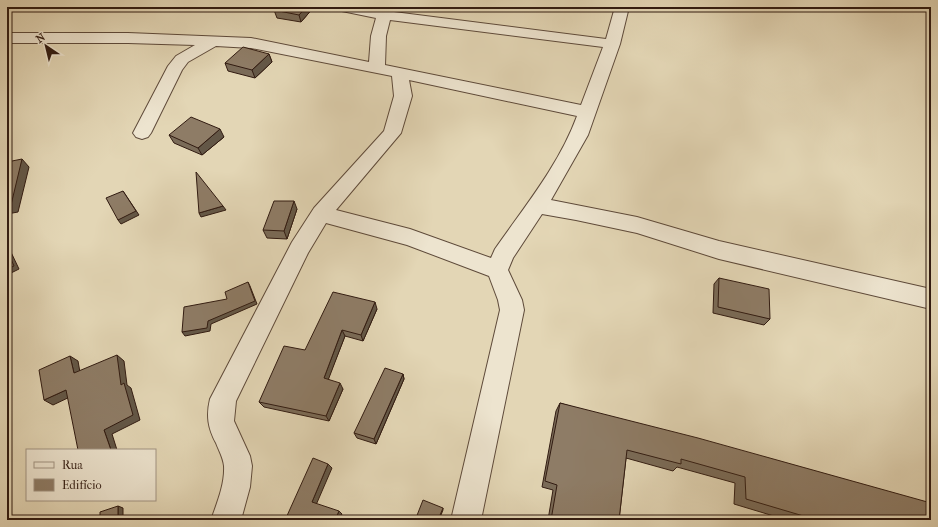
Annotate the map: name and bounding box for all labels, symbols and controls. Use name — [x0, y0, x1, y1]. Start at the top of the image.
north arrow — [26, 26, 66, 66]
text: N — [33, 30, 48, 46]
legend — [26, 449, 156, 501]
text: Rua — [62, 458, 83, 472]
text: Edifício — [62, 478, 102, 492]

